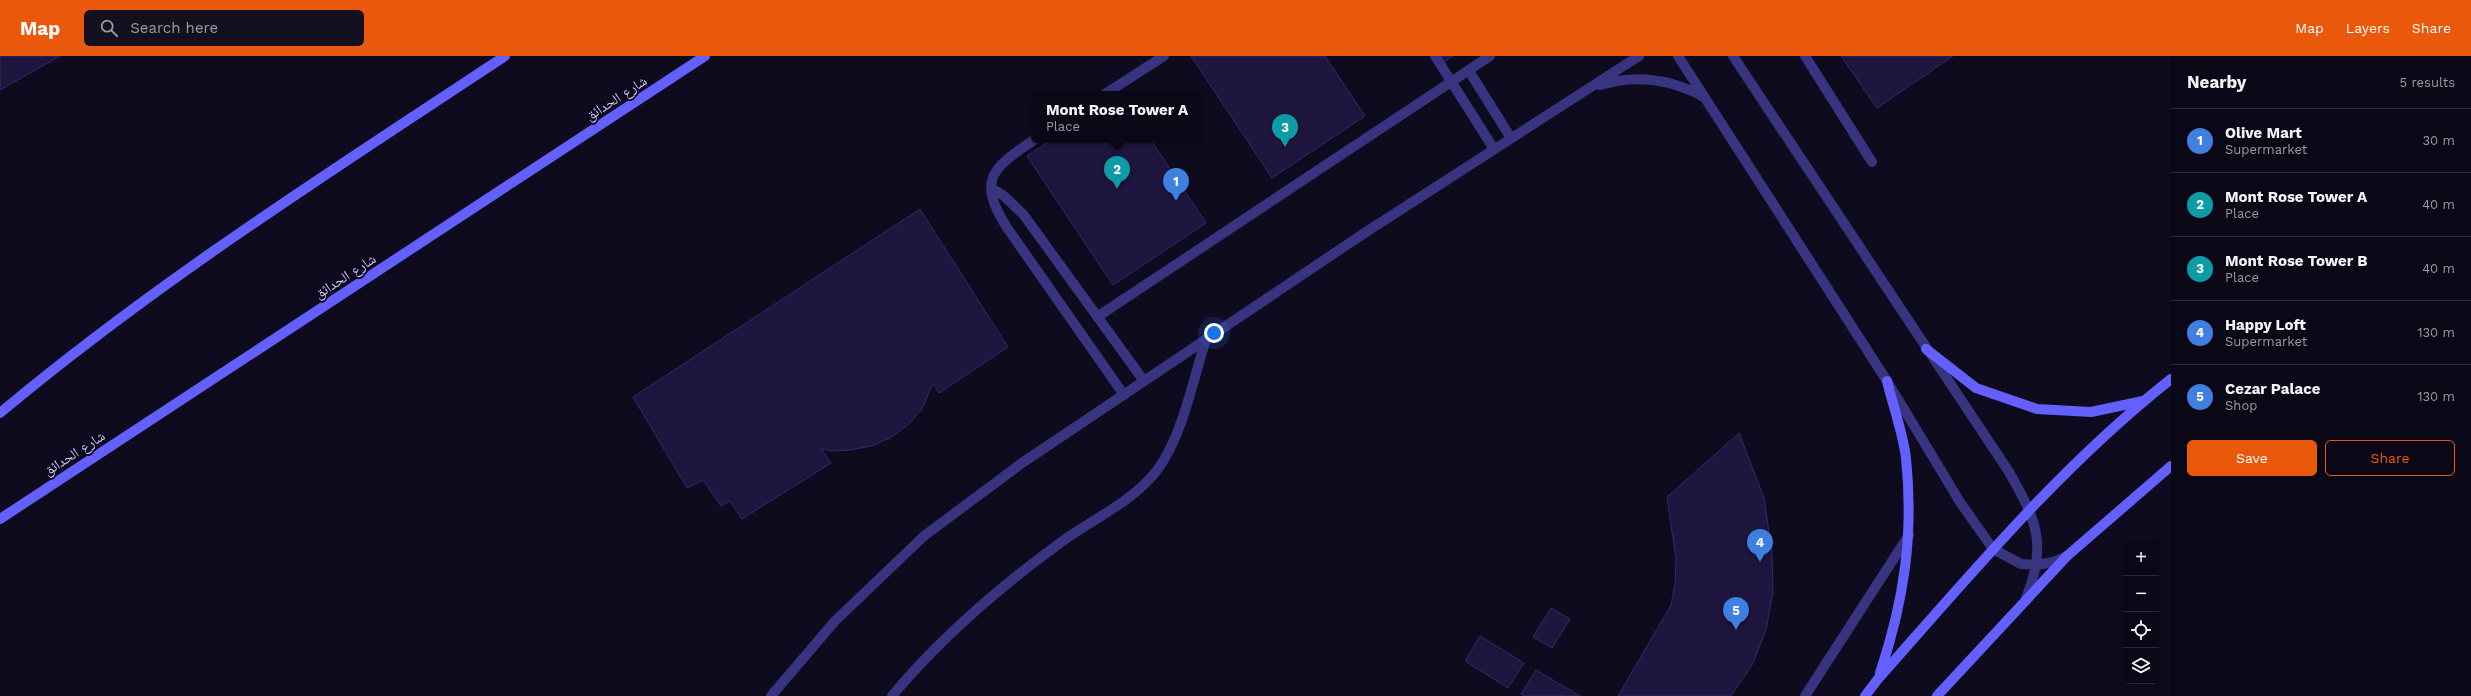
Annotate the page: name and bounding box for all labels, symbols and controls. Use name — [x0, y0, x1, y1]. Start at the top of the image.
search box — [84, 10, 364, 46]
text: Map — [20, 17, 60, 40]
icon: search — [98, 17, 120, 39]
text: Search here — [130, 19, 218, 37]
text: Map — [2295, 20, 2324, 36]
text: Layers — [2346, 20, 2390, 36]
text: Share — [2412, 20, 2451, 36]
street label: شارع الحدائق — [582, 72, 651, 125]
text: Nearby — [2187, 72, 2246, 92]
text: 5 results — [2400, 75, 2455, 90]
popup — [1031, 91, 1203, 143]
text: Mont Rose Tower A — [1046, 101, 1188, 119]
pin: 3 — [1272, 114, 1298, 147]
text: Place — [1046, 119, 1080, 134]
text: Olive Mart — [2225, 124, 2302, 142]
text: 1 — [2197, 133, 2203, 148]
text: 30 m — [2423, 133, 2455, 148]
text: Supermarket — [2225, 142, 2307, 157]
pin: 2 — [1104, 156, 1130, 189]
pin: 1 — [1163, 168, 1189, 201]
text: Mont Rose Tower A — [2225, 188, 2367, 206]
text: 2 — [2196, 197, 2204, 212]
text: 40 m — [2422, 197, 2455, 212]
text: Place — [2225, 206, 2259, 221]
street label: شارع الحدائق — [311, 250, 380, 303]
text: Mont Rose Tower B — [2225, 252, 2368, 270]
text: 3 — [2196, 261, 2204, 276]
text: 40 m — [2422, 261, 2455, 276]
text: Place — [2225, 270, 2259, 285]
text: Happy Loft — [2225, 316, 2306, 334]
your location — [1204, 323, 1224, 343]
text: 4 — [2196, 325, 2204, 340]
text: 130 m — [2417, 325, 2455, 340]
text: Supermarket — [2225, 334, 2307, 349]
text: Cezar Palace — [2225, 380, 2320, 398]
text: 5 — [2196, 389, 2204, 404]
text: 130 m — [2417, 389, 2455, 404]
text: Shop — [2225, 398, 2257, 413]
street label: شارع الحدائق — [40, 427, 109, 480]
button: Save — [2187, 440, 2317, 476]
button: Share — [2325, 440, 2455, 476]
pin: 4 — [1747, 529, 1773, 562]
map controls — [2123, 540, 2159, 684]
button: + — [2123, 540, 2159, 576]
button: − — [2123, 576, 2159, 612]
pin: 5 — [1723, 597, 1749, 630]
button: locate — [2123, 612, 2159, 648]
button: layers — [2123, 648, 2159, 684]

